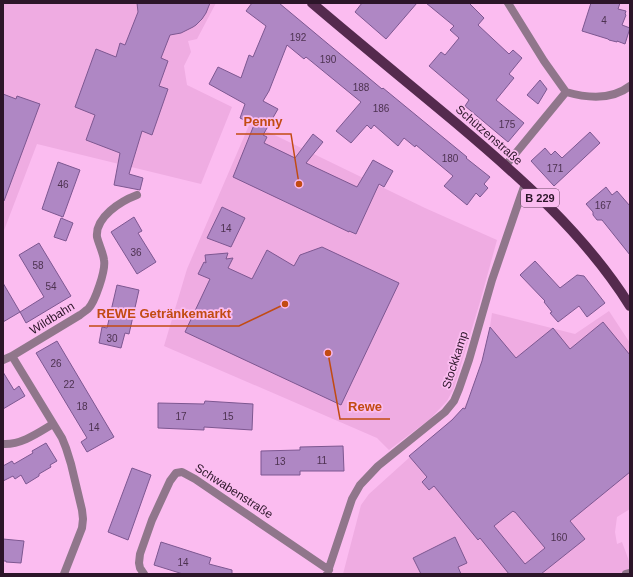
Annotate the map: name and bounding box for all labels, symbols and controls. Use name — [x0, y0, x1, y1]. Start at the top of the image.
house number: 4 — [601, 15, 607, 26]
house number: 192 — [290, 32, 307, 43]
house number: 190 — [320, 54, 337, 65]
house number: 188 — [353, 82, 370, 93]
street label: Schützenstraße — [453, 102, 526, 168]
house number: 186 — [373, 103, 390, 114]
callout: Penny — [236, 109, 291, 134]
text: Penny — [243, 114, 283, 129]
house number: 175 — [499, 119, 516, 130]
house number: 180 — [442, 153, 459, 164]
house number: 171 — [547, 163, 564, 174]
house number: 46 — [57, 179, 69, 190]
road number: B 229 — [521, 189, 559, 207]
house number: 167 — [595, 200, 612, 211]
house number: 14 — [220, 223, 232, 234]
house number: 36 — [130, 247, 142, 258]
house number: 58 — [32, 260, 44, 271]
house number: 54 — [45, 281, 57, 292]
street label: Wildbahn — [27, 299, 77, 337]
callout: REWE Getränkemarkt — [89, 301, 239, 326]
text: REWE Getränkemarkt — [97, 306, 232, 321]
street label: Stockkamp — [439, 329, 471, 390]
house number: 30 — [106, 333, 118, 344]
house number: 26 — [50, 358, 62, 369]
house number: 22 — [63, 379, 75, 390]
callout: Rewe — [340, 394, 390, 419]
text: Rewe — [348, 399, 382, 414]
house number: 18 — [76, 401, 88, 412]
house number: 17 — [175, 411, 187, 422]
house number: 15 — [222, 411, 234, 422]
house number: 14 — [88, 422, 100, 433]
house number: 11 — [317, 455, 328, 466]
house number: 13 — [274, 456, 286, 467]
street label: Schwabenstraße — [192, 461, 276, 522]
house number: 160 — [551, 532, 568, 543]
house number: 14 — [177, 557, 189, 568]

